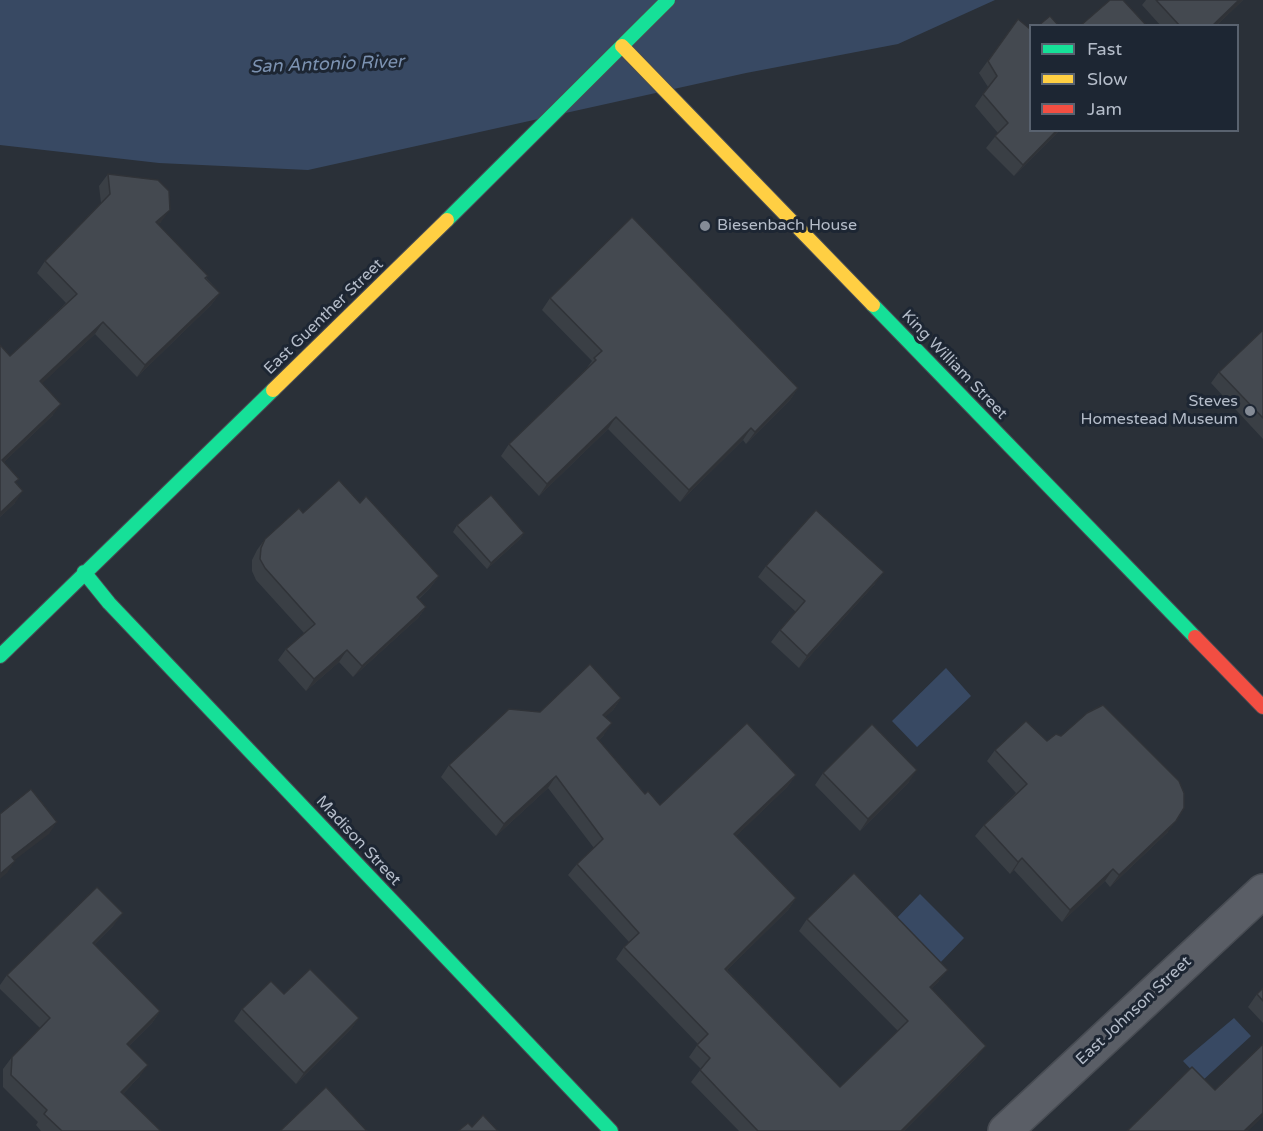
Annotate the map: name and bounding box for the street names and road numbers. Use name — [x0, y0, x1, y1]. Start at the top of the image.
street label: East Guenther Street — [260, 255, 388, 379]
street label: King William Street — [897, 306, 1011, 424]
street label: Madison Street — [312, 792, 404, 890]
street label: East Johnson Street — [1072, 953, 1196, 1069]

